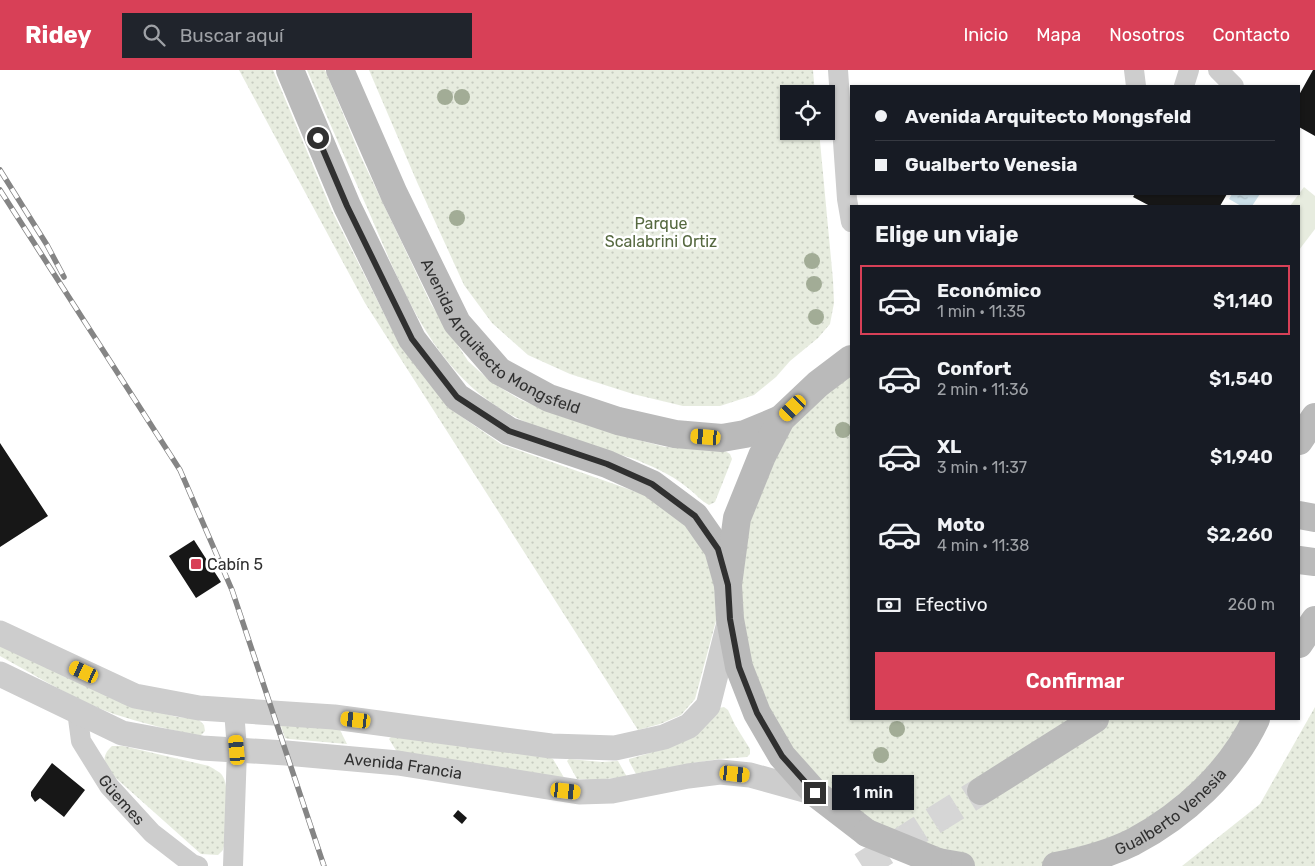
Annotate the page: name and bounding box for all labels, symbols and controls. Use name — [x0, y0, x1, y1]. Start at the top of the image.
search box — [122, 13, 472, 58]
text: Ridey — [25, 21, 92, 49]
icon: search — [140, 21, 168, 49]
text: Buscar aquí — [180, 24, 284, 47]
text: Inicio — [963, 24, 1008, 46]
text: Mapa — [1036, 24, 1081, 46]
text: Nosotros — [1109, 24, 1185, 46]
text: Contacto — [1213, 24, 1290, 46]
map controls — [780, 85, 835, 140]
button: locate — [780, 85, 835, 140]
text: Avenida Arquitecto Mongsfeld — [905, 105, 1191, 128]
route start — [307, 127, 329, 149]
text: Gualberto Venesia — [905, 153, 1078, 176]
park label: Parque Scalabrini Ortiz — [605, 214, 717, 251]
text: Elige un viaje — [875, 221, 1019, 248]
street label: Avenida Arquitecto Mongsfeld — [417, 255, 583, 418]
icon: car — [877, 278, 922, 323]
text: Económico — [937, 279, 1041, 302]
text: $1,140 — [1213, 289, 1273, 312]
text: 1 min · 11:35 — [937, 302, 1026, 321]
icon: car — [877, 356, 922, 401]
text: Confort — [937, 357, 1011, 380]
text: $1,540 — [1209, 367, 1273, 390]
text: 2 min · 11:36 — [937, 380, 1028, 399]
car — [776, 392, 809, 424]
car — [690, 428, 721, 446]
icon: car — [877, 434, 922, 479]
text: XL — [937, 435, 961, 458]
text: $1,940 — [1210, 445, 1273, 468]
text: 3 min · 11:37 — [937, 458, 1027, 477]
icon: car — [877, 512, 922, 557]
text: Moto — [937, 513, 985, 536]
text: $2,260 — [1206, 523, 1273, 546]
text: 4 min · 11:38 — [937, 536, 1029, 555]
place label: Cabín 5 — [207, 555, 263, 574]
marker: Cabín 5 — [189, 557, 203, 571]
icon: cash — [875, 591, 903, 619]
text: Efectivo — [915, 593, 988, 616]
text: 260 m — [1228, 595, 1275, 614]
button: Confirmar — [875, 652, 1275, 710]
car — [67, 659, 100, 685]
car — [340, 711, 371, 729]
car — [228, 734, 245, 766]
street label: Avenida Francia — [343, 749, 464, 783]
street label: Gualberto Venesia — [1112, 764, 1230, 859]
car — [719, 765, 750, 783]
street label: Güemes — [94, 771, 149, 829]
callout: 1 min — [832, 776, 915, 810]
car — [550, 782, 581, 800]
route end — [804, 782, 826, 804]
text: 1 min — [853, 783, 893, 802]

